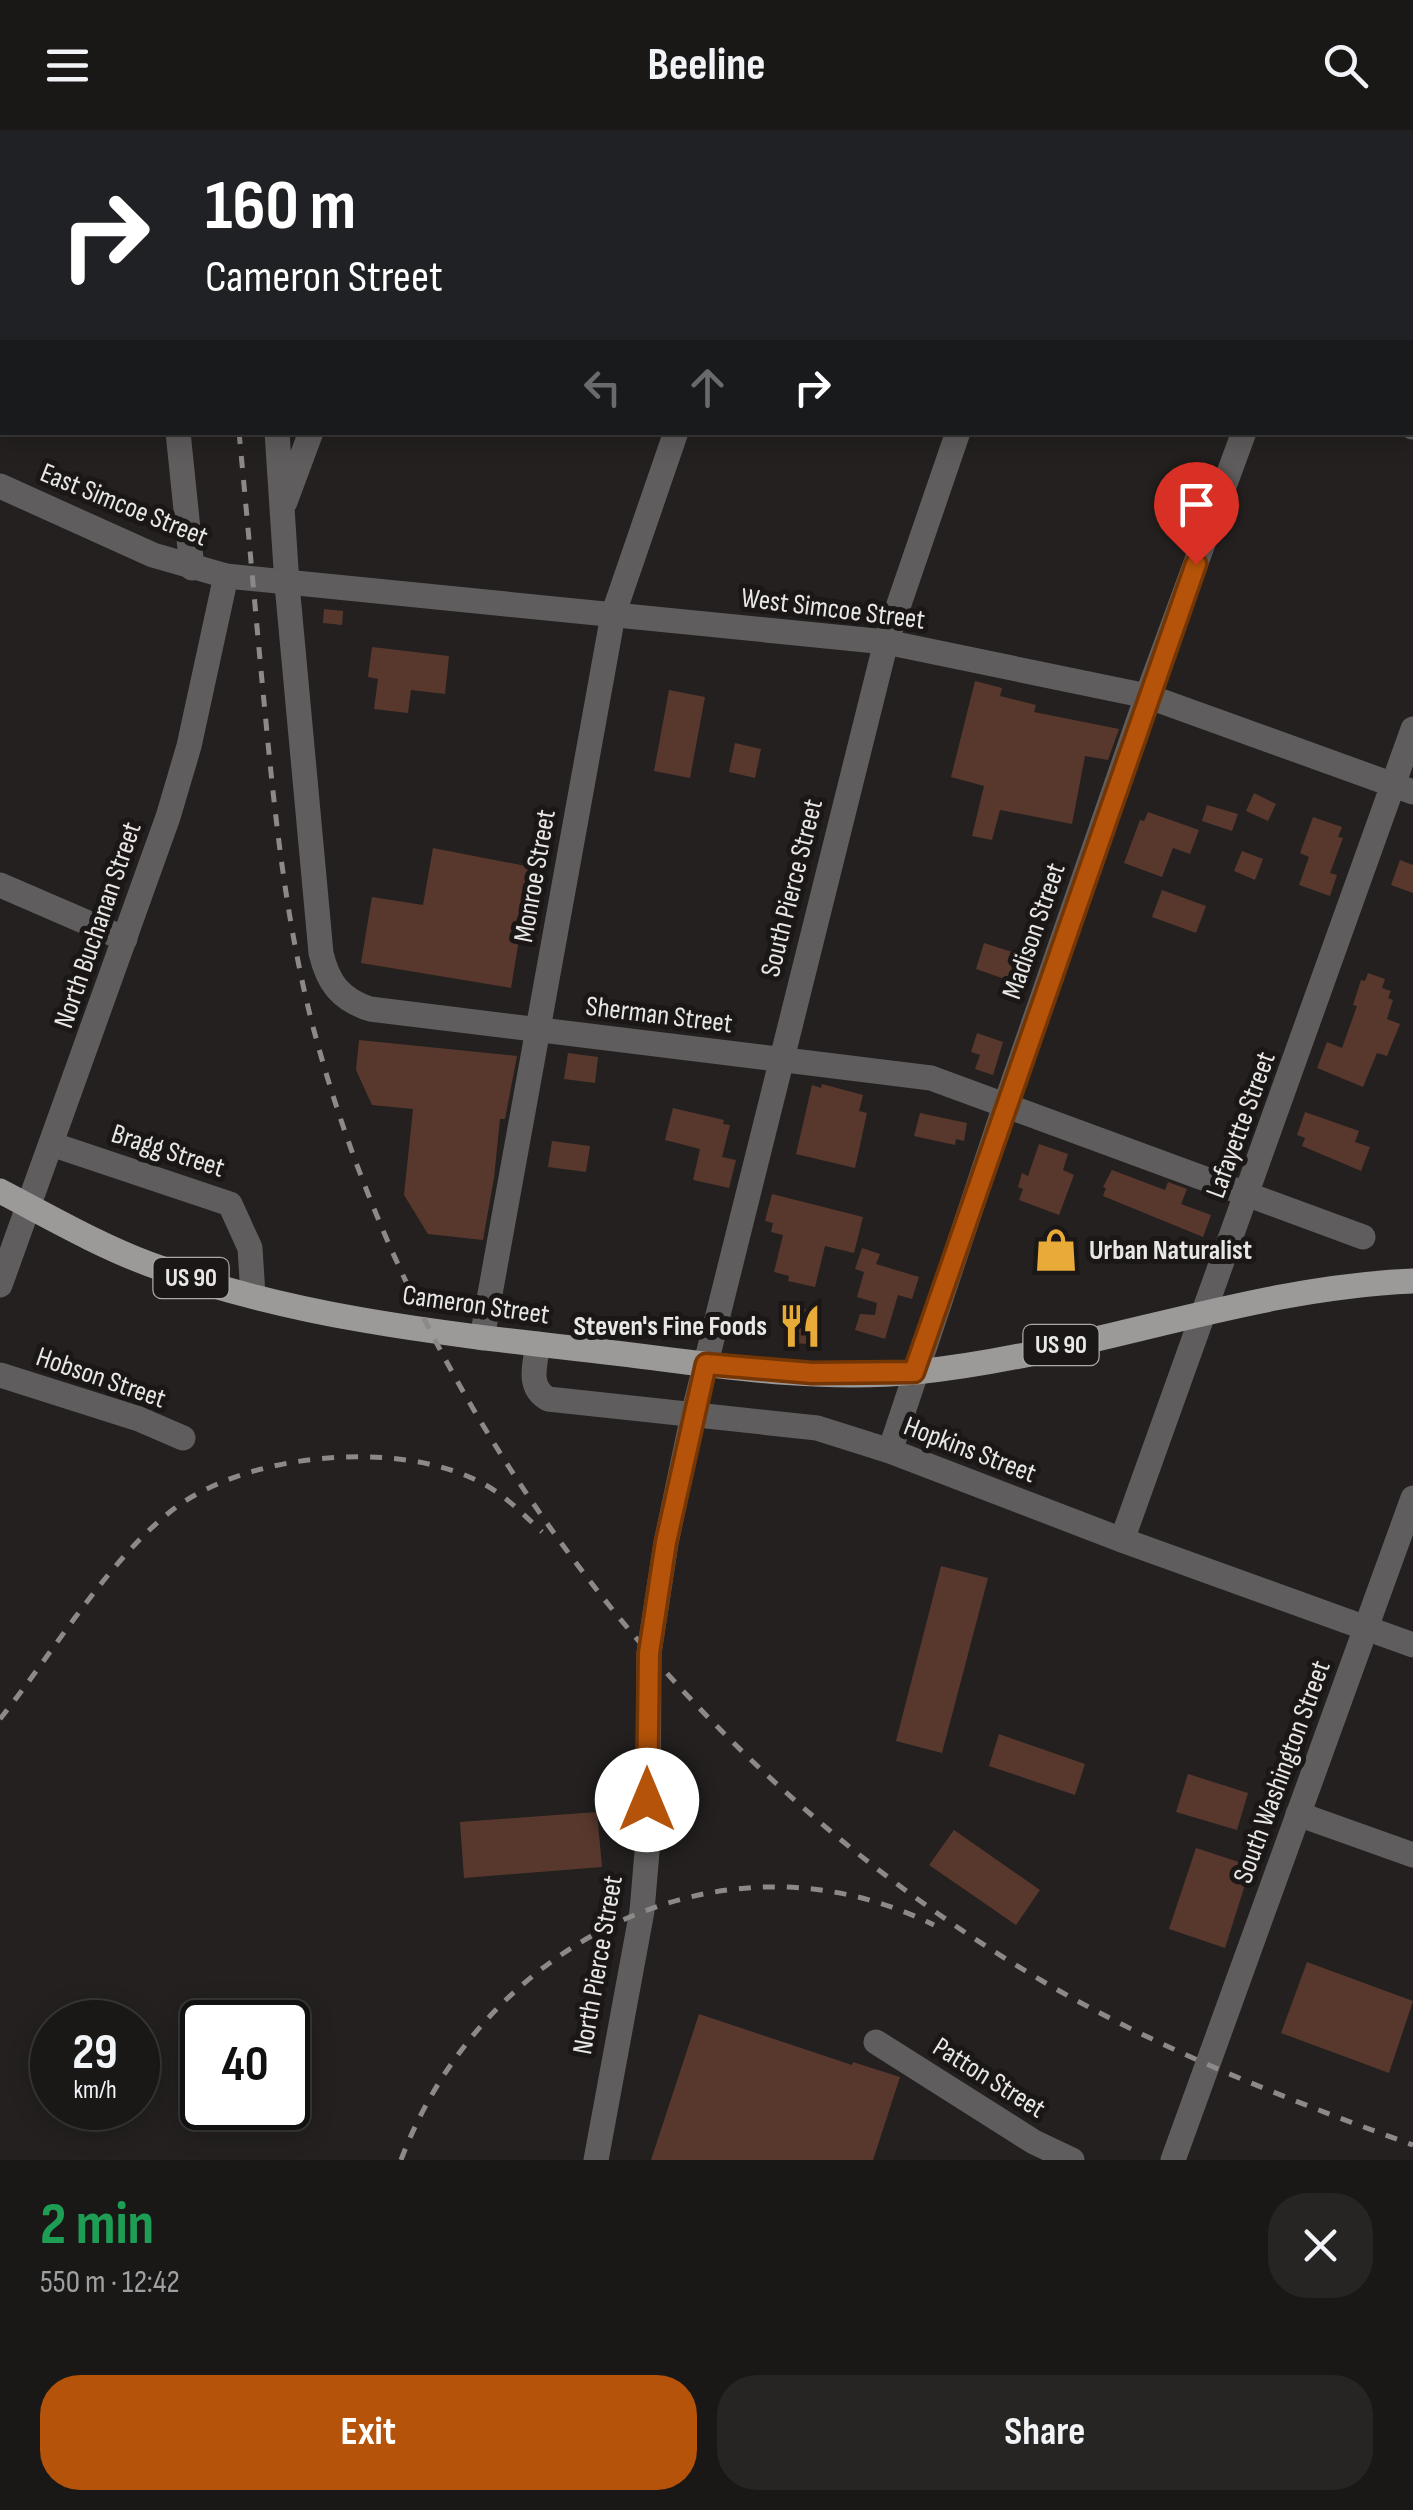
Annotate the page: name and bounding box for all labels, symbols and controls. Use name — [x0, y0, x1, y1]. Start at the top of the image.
icon: menu — [40, 38, 95, 93]
text: Beeline — [648, 38, 765, 93]
icon: search — [1318, 38, 1373, 93]
text: 160 m — [205, 165, 356, 249]
icon: right — [40, 170, 170, 300]
text: Cameron Street — [205, 250, 443, 305]
icon: left — [575, 360, 630, 415]
icon: ahead — [680, 360, 735, 415]
icon: right — [785, 360, 840, 415]
street label: East Simcoe Street — [35, 456, 213, 554]
pin — [1154, 462, 1239, 565]
icon: arrive — [1169, 477, 1224, 532]
street label: West Simcoe Street — [739, 581, 927, 637]
street label: South Pierce Street — [754, 796, 830, 980]
street label: Monroe Street — [507, 807, 563, 945]
street label: North Buchanan Street — [47, 818, 149, 1032]
street label: Madison Street — [995, 859, 1073, 1003]
street label: Sherman Street — [584, 990, 734, 1040]
street label: Lafayette Street — [1199, 1048, 1283, 1202]
street label: Bragg Street — [107, 1117, 229, 1185]
shop icon: Urban Naturalist — [1032, 1226, 1080, 1274]
place label: Urban Naturalist — [1089, 1234, 1252, 1267]
road number: US 90 — [154, 1258, 228, 1298]
street label: Cameron Street — [401, 1278, 551, 1332]
restaurant icon: Steven's Fine Foods — [776, 1302, 824, 1350]
place label: Steven's Fine Foods — [573, 1310, 767, 1343]
road number: US 90 — [1024, 1325, 1098, 1365]
street label: Hobson Street — [32, 1340, 170, 1416]
street label: Hopkins Street — [899, 1410, 1041, 1490]
street label: South Washington Street — [1226, 1656, 1338, 1888]
position arrow — [595, 1748, 699, 1852]
street label: North Pierce Street — [566, 1873, 630, 2057]
speed limit sign: 40 — [180, 2000, 310, 2130]
text: 29 — [72, 2023, 118, 2083]
street label: Patton Street — [927, 2031, 1051, 2125]
text: km/h — [73, 2075, 117, 2106]
text: 2 min — [40, 2189, 154, 2261]
button: close — [1268, 2193, 1373, 2298]
text: 550 m · 12:42 — [40, 2263, 180, 2302]
button: Exit — [40, 2375, 697, 2490]
button: Share — [717, 2375, 1373, 2490]

